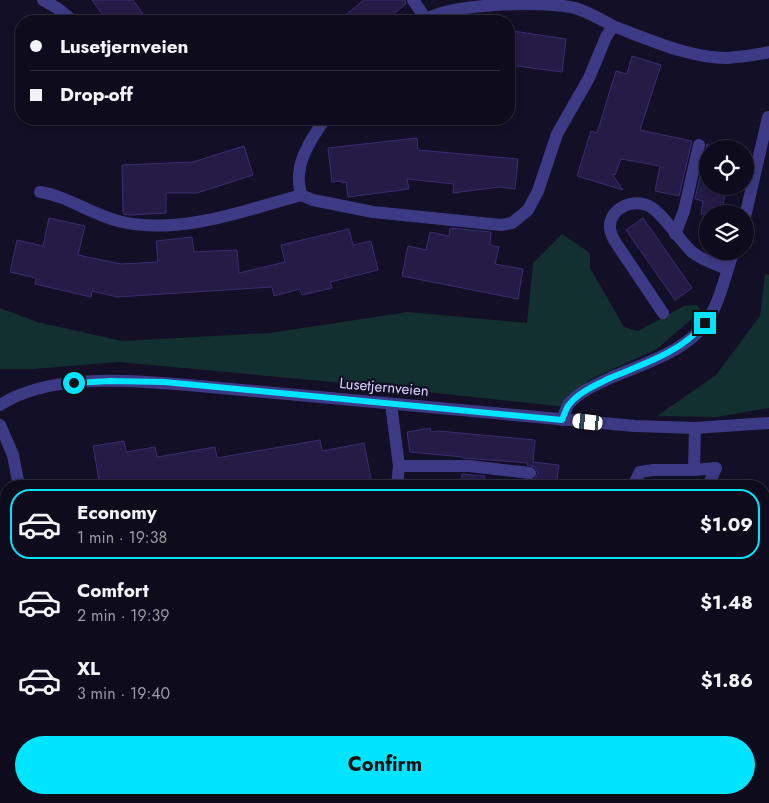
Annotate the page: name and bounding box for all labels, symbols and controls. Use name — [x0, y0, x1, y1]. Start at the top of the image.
text: Lusetjernveien — [60, 33, 189, 60]
text: Drop-off — [60, 81, 133, 108]
map controls — [699, 140, 754, 260]
button: locate — [699, 140, 754, 195]
button: layers — [699, 205, 754, 260]
route end — [694, 312, 716, 334]
route start — [63, 372, 85, 394]
street label: Lusetjernveien — [338, 372, 430, 402]
car — [572, 413, 603, 431]
text: Economy — [77, 499, 157, 526]
icon: car — [17, 502, 62, 547]
text: $1.09 — [700, 511, 753, 538]
text: 1 min · 19:38 — [77, 526, 167, 549]
text: Comfort — [77, 577, 149, 604]
icon: car — [17, 580, 62, 625]
text: $1.48 — [700, 589, 753, 616]
text: 2 min · 19:39 — [77, 604, 170, 627]
text: XL — [77, 655, 100, 682]
icon: car — [17, 658, 62, 703]
text: $1.86 — [701, 667, 753, 694]
text: 3 min · 19:40 — [77, 682, 170, 705]
button: Confirm — [15, 736, 755, 794]

